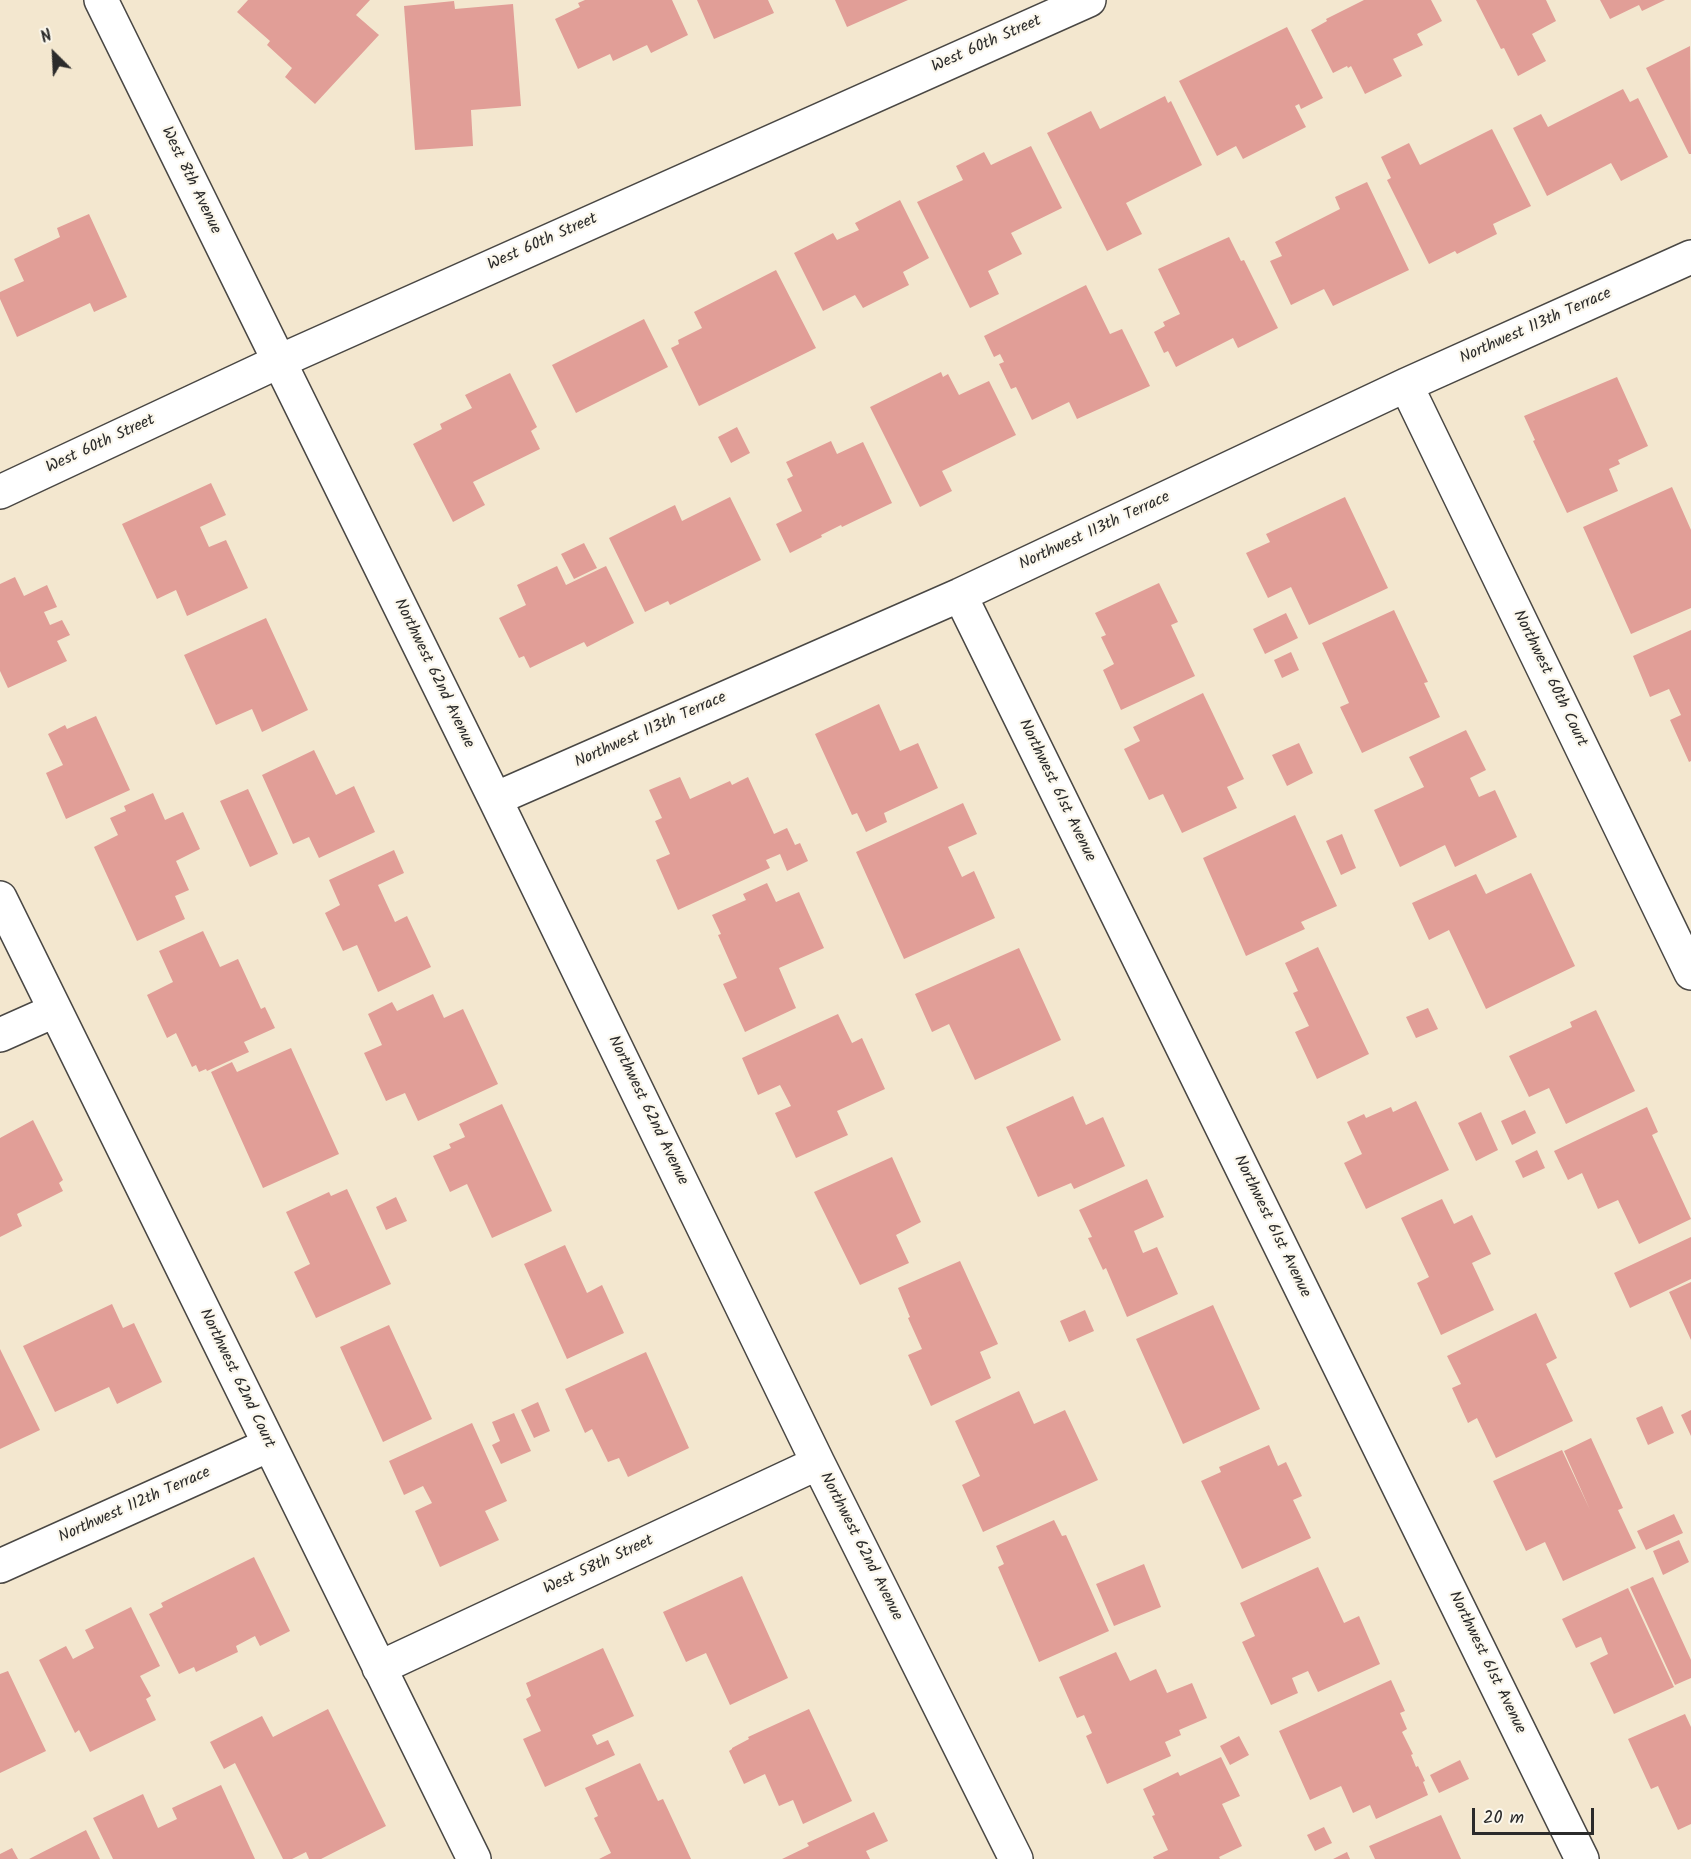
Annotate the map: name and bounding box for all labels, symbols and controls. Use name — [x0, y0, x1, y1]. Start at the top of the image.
street label: West 60th Street — [929, 12, 1045, 78]
north arrow — [24, 24, 84, 84]
text: N — [37, 24, 56, 51]
street label: West 8th Avenue — [156, 124, 224, 238]
street label: West 60th Street — [485, 210, 601, 276]
street label: Northwest 113th Terrace — [1457, 285, 1615, 369]
street label: West 60th Street — [44, 411, 158, 479]
street label: Northwest 113th Terrace — [1017, 489, 1173, 575]
street label: Northwest 62nd Avenue — [388, 596, 478, 752]
street label: Northwest 60th Court — [1508, 608, 1590, 750]
street label: Northwest 113th Terrace — [572, 689, 730, 773]
street label: Northwest 61st Avenue — [1013, 717, 1099, 865]
street label: Northwest 62nd Avenue — [602, 1033, 692, 1189]
street label: Northwest 61st Avenue — [1228, 1153, 1314, 1301]
street label: Northwest 62nd Court — [194, 1306, 278, 1452]
street label: Northwest 112th Terrace — [56, 1464, 214, 1548]
street label: Northwest 62nd Avenue — [814, 1470, 906, 1624]
street label: West 58th Street — [541, 1532, 657, 1600]
street label: Northwest 61st Avenue — [1443, 1589, 1529, 1737]
scale bar — [1475, 1796, 1596, 1834]
text: 20 m — [1483, 1804, 1524, 1833]

